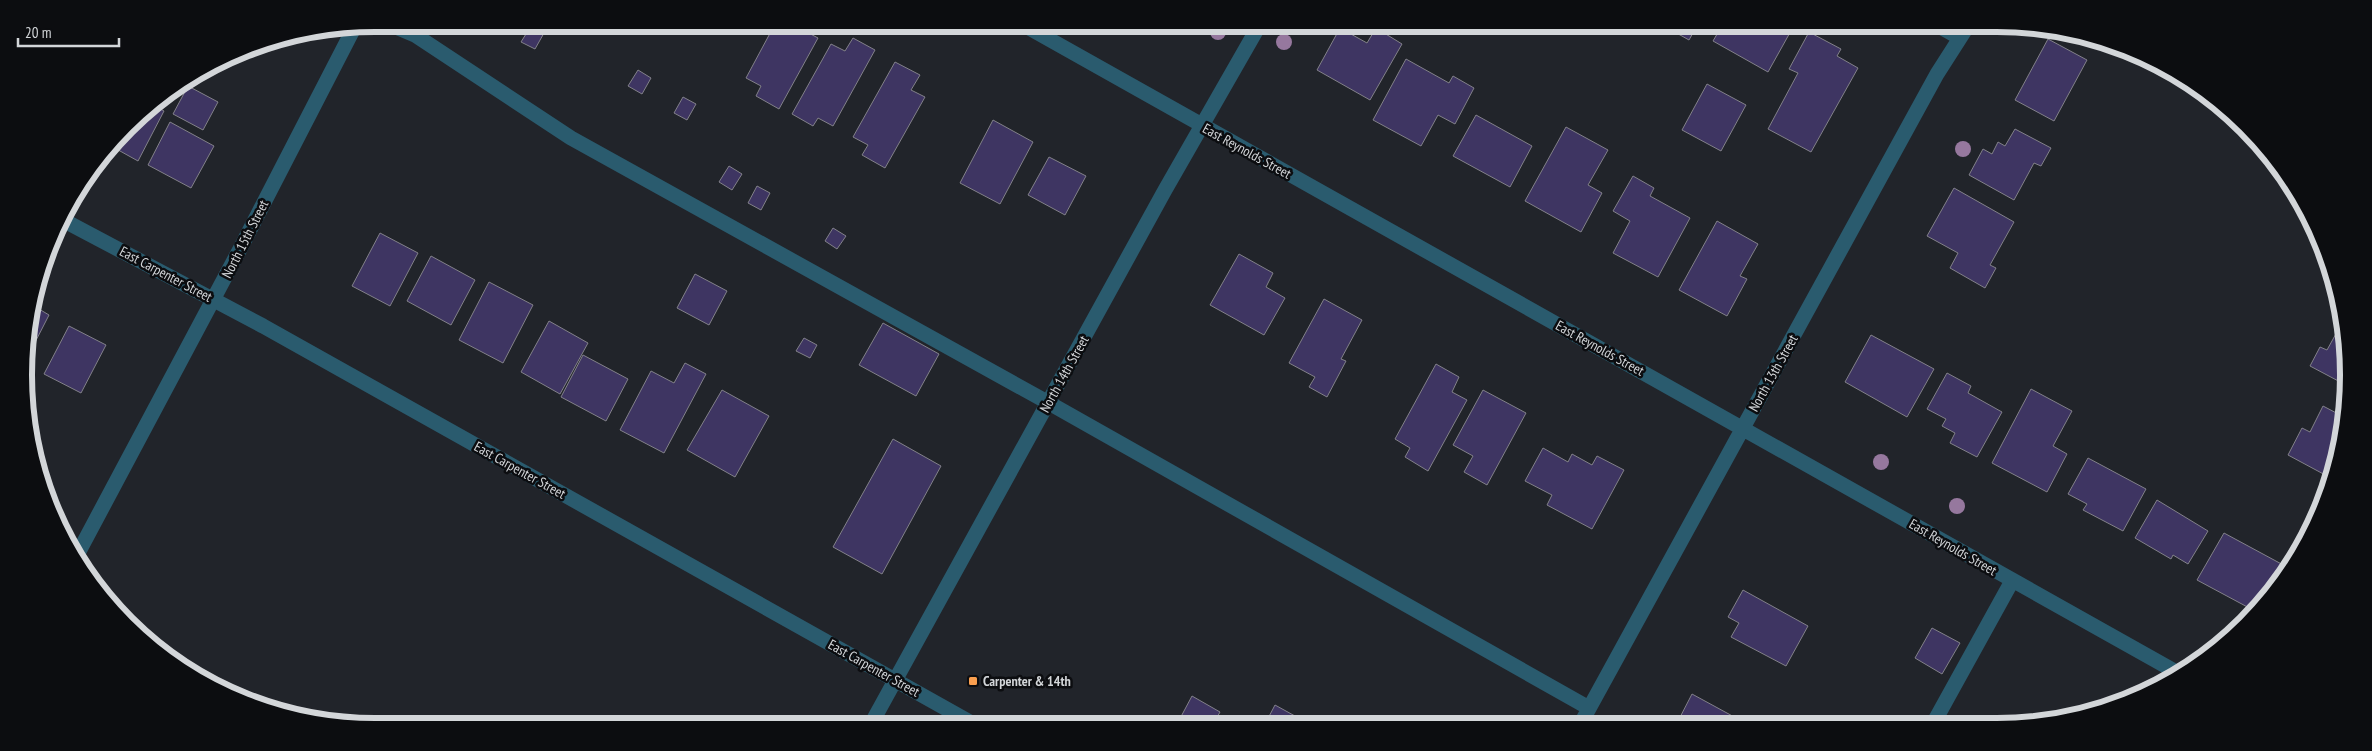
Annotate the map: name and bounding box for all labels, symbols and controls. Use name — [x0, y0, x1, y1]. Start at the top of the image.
scale bar — [18, 15, 119, 47]
text: 20 m — [25, 23, 51, 42]
street label: East Reynolds Street — [1200, 119, 1294, 183]
street label: North 15th Street — [218, 197, 272, 281]
street label: East Carpenter Street — [117, 242, 215, 306]
street label: East Reynolds Street — [1553, 316, 1647, 380]
street label: North 13th Street — [1744, 331, 1802, 415]
street label: North 14th Street — [1035, 332, 1093, 416]
street label: East Carpenter Street — [471, 437, 569, 503]
street label: East Reynolds Street — [1906, 515, 2000, 579]
street label: East Carpenter Street — [825, 635, 923, 701]
place label: Carpenter & 14th — [983, 672, 1071, 690]
marker: Carpenter & 14th — [967, 675, 979, 687]

